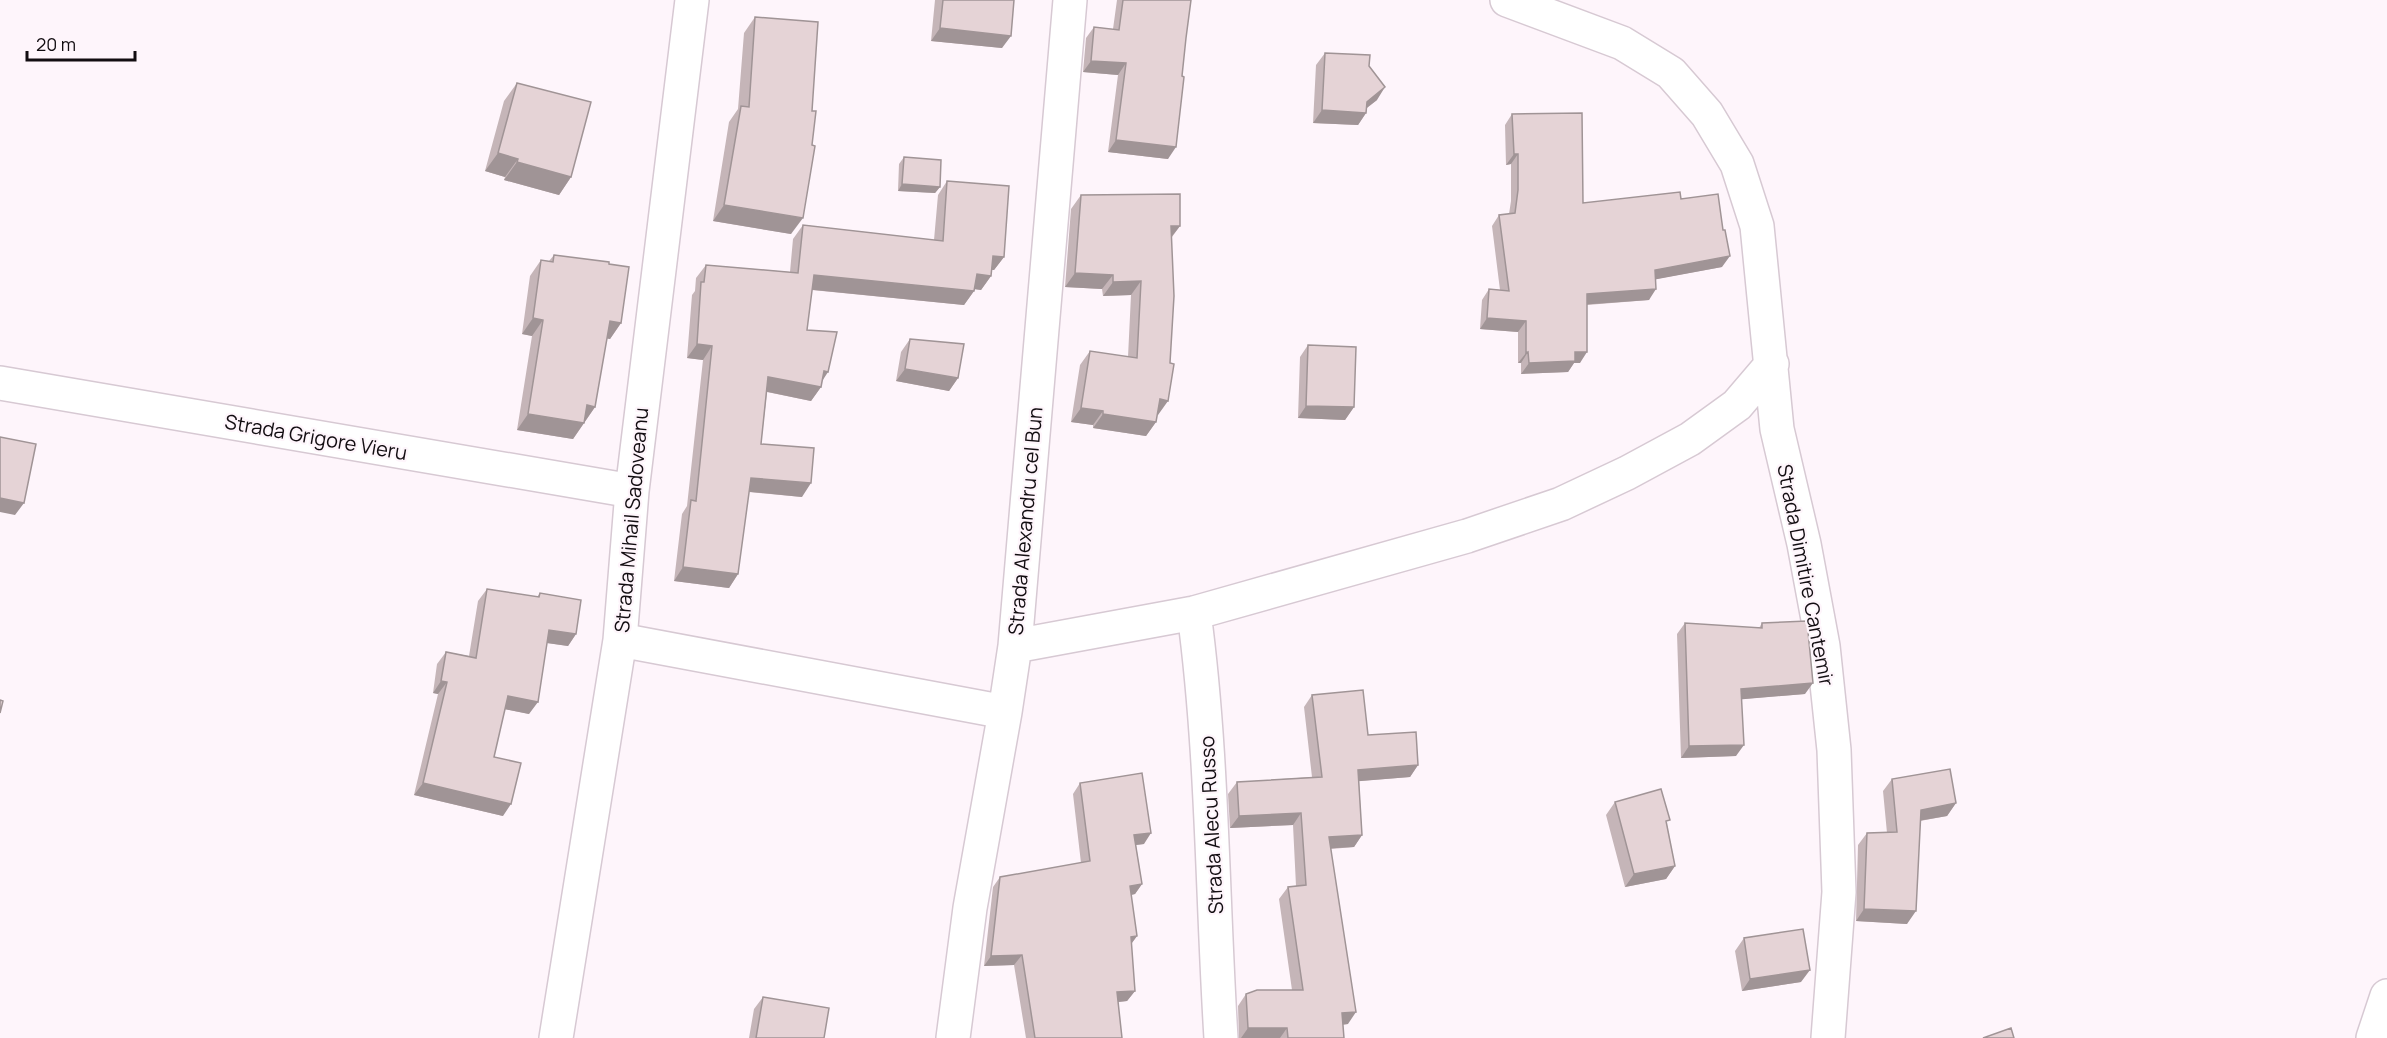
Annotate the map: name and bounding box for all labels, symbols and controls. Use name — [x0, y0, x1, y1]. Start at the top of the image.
scale bar — [27, 24, 135, 62]
text: 20 m — [36, 32, 76, 56]
street label: Strada Mihail Sadoveanu — [608, 406, 654, 634]
street label: Strada Alexandru cel Bun — [1002, 406, 1048, 636]
street label: Strada Grigore Vieru — [223, 408, 409, 466]
street label: Strada Dimitire Cantemir — [1771, 462, 1841, 688]
street label: Strada Alecu Russo — [1193, 735, 1229, 915]

